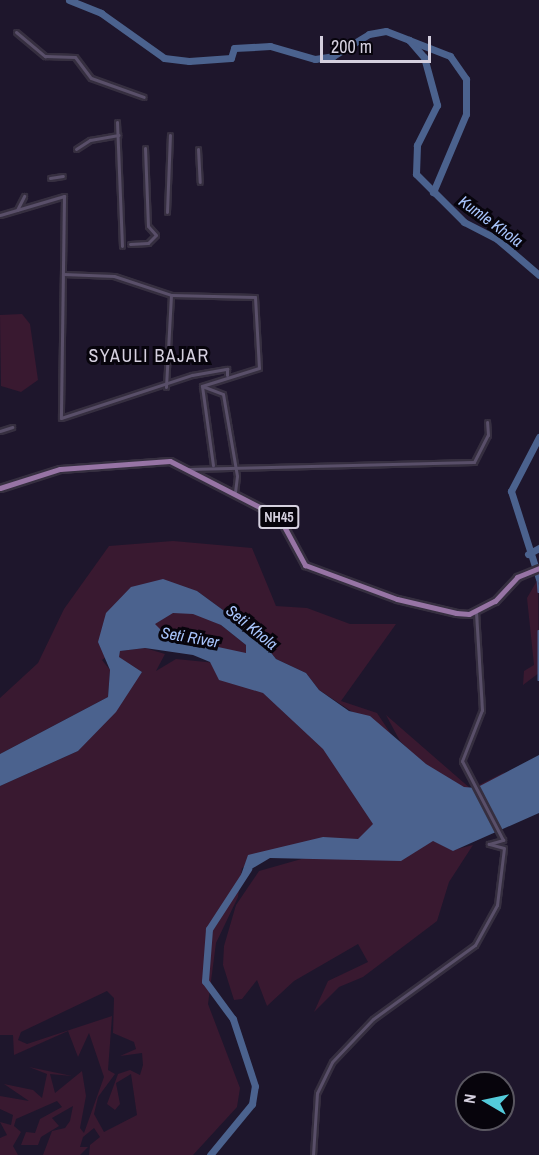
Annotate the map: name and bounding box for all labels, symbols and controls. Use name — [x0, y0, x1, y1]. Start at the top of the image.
scale bar — [323, 24, 434, 62]
text: 200 m — [331, 34, 372, 59]
water label: Kumle Khola — [455, 191, 527, 251]
district label: SYAULI BAJAR — [88, 345, 210, 367]
road number: NH45 — [258, 506, 300, 528]
water label: Seti Khola — [222, 600, 282, 654]
water label: Seti River — [160, 622, 220, 652]
north arrow — [455, 1071, 515, 1131]
text: N — [458, 1092, 481, 1105]

